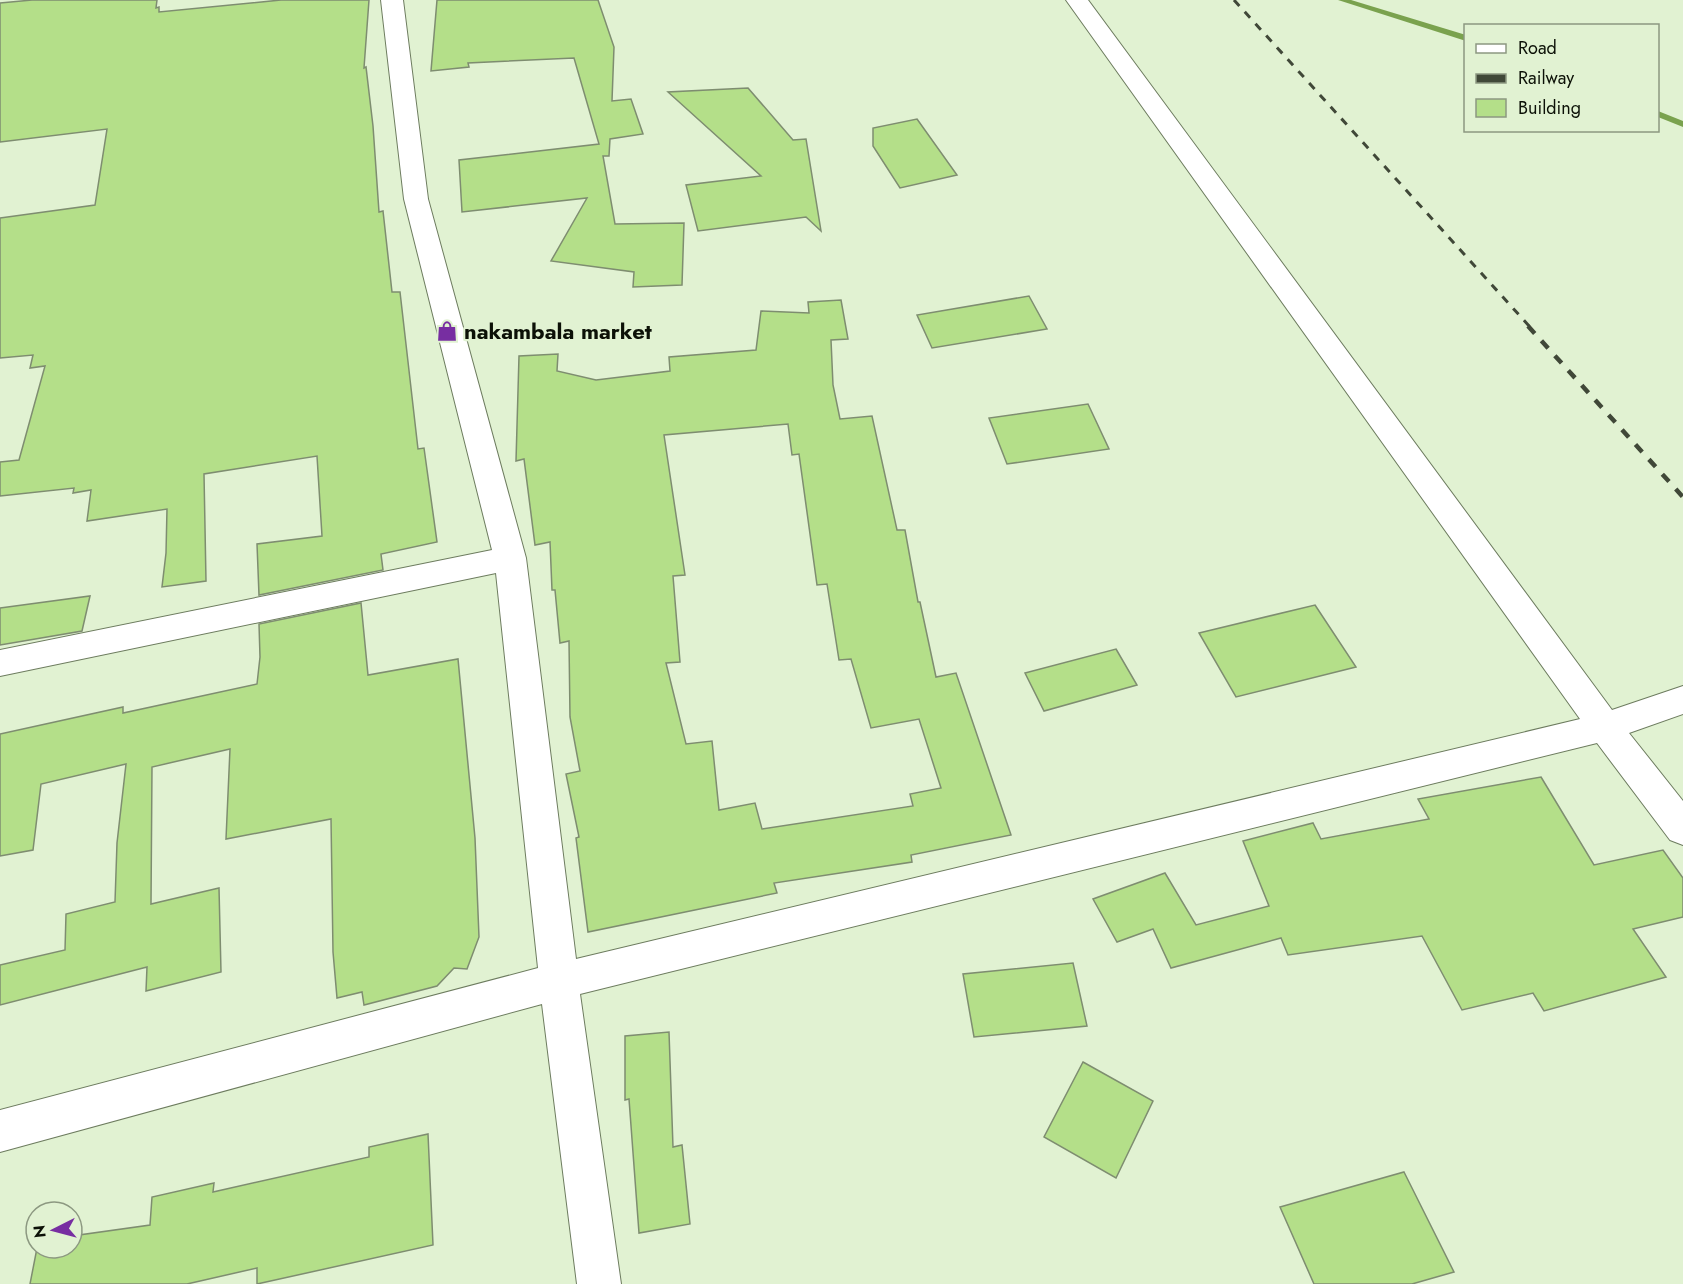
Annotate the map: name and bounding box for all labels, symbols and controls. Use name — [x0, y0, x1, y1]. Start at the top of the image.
legend — [1464, 24, 1659, 132]
text: Road — [1518, 35, 1557, 61]
text: Railway — [1518, 65, 1574, 91]
text: Building — [1518, 95, 1581, 121]
place label: nakambala market — [464, 315, 652, 347]
shop icon: nakambala market — [435, 319, 459, 343]
north arrow — [24, 1200, 84, 1260]
text: N — [27, 1224, 52, 1239]

